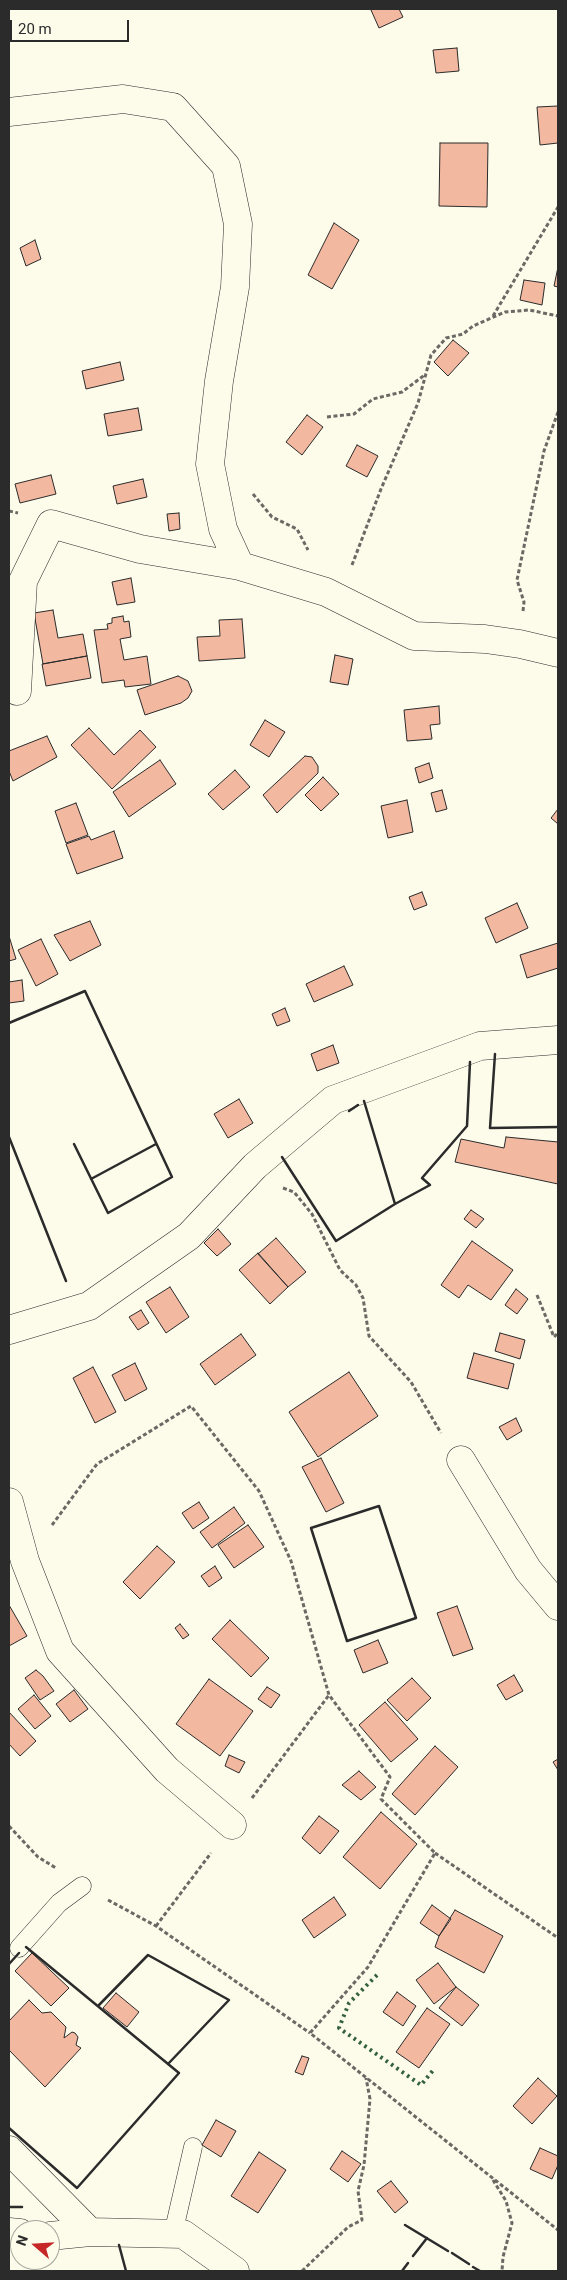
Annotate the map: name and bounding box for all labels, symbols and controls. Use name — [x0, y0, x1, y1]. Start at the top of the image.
scale bar — [12, 10, 131, 42]
text: 20 m — [18, 20, 52, 38]
north arrow — [10, 2220, 60, 2270]
text: N — [13, 2233, 31, 2248]

